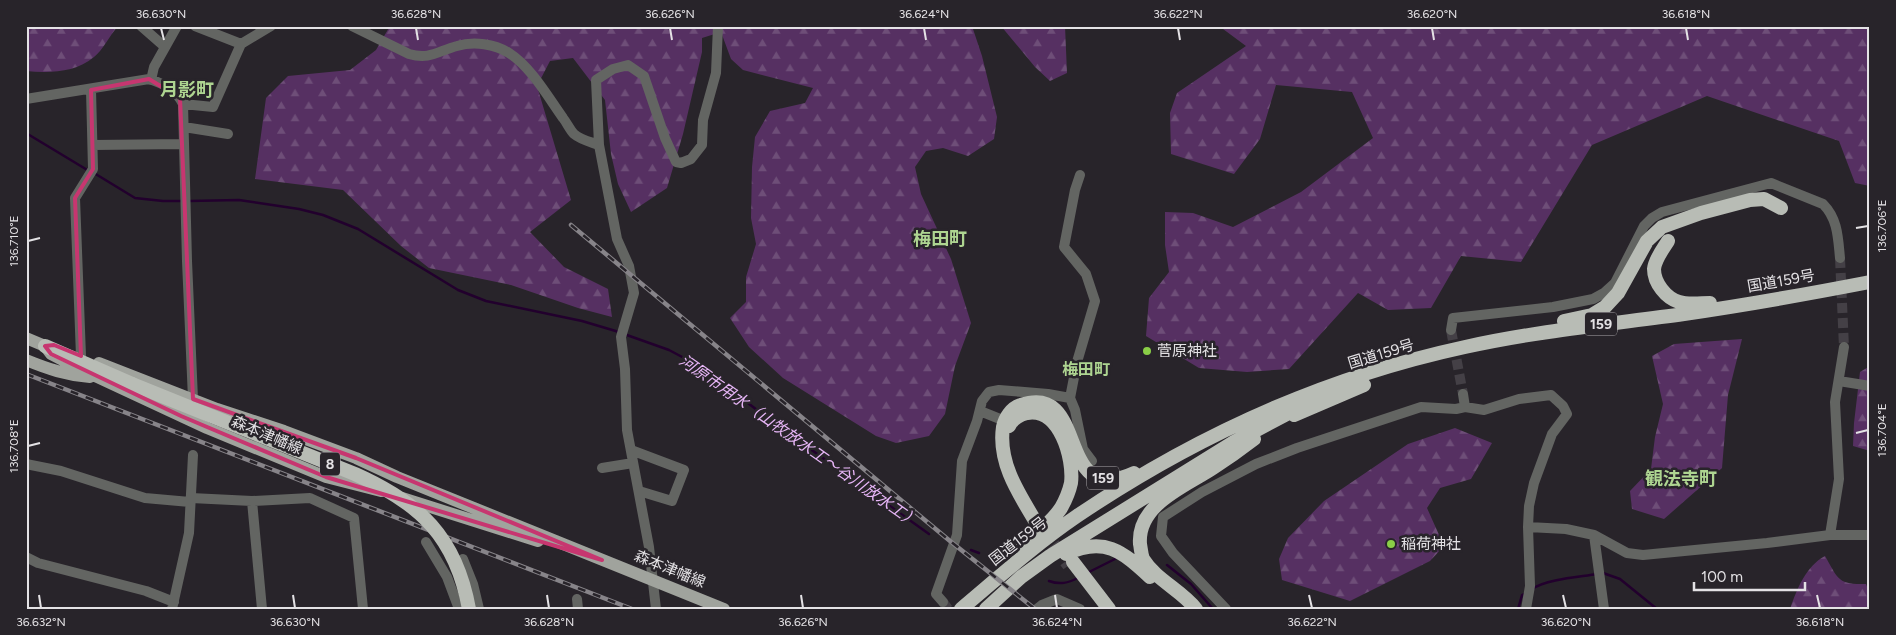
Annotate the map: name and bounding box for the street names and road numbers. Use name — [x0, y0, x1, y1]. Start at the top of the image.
street label: 国道159号 — [1746, 266, 1816, 296]
road number: 159 — [1585, 312, 1617, 336]
street label: 国道159号 — [1346, 335, 1416, 373]
street label: 森本津幡線 — [229, 412, 305, 458]
road number: 8 — [320, 452, 340, 476]
road number: 159 — [1087, 466, 1119, 489]
street label: 国道159号 — [986, 513, 1050, 569]
street label: 森本津幡線 — [632, 547, 708, 591]

